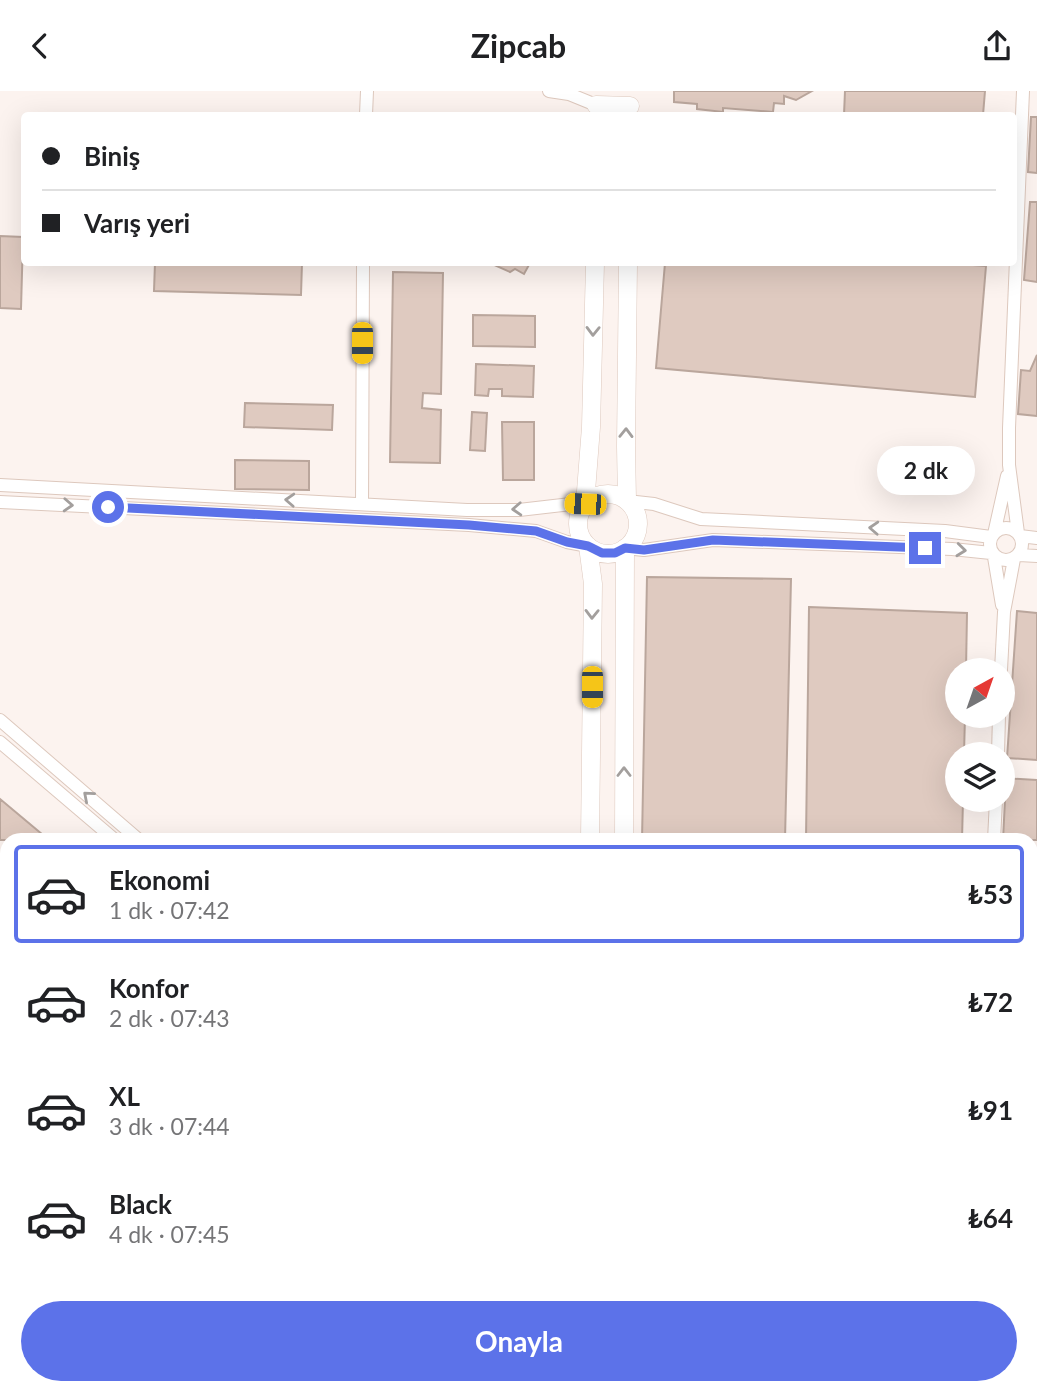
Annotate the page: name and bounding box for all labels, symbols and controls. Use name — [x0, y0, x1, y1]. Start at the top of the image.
text: Zipcab — [471, 26, 566, 65]
icon: back — [21, 27, 59, 65]
icon: share — [978, 27, 1016, 65]
text: Biniş — [84, 140, 140, 172]
text: Varış yeri — [84, 207, 190, 239]
car — [352, 322, 373, 364]
one-way arrow — [585, 326, 601, 336]
one-way arrow — [618, 427, 634, 438]
callout: 2 dk — [876, 447, 974, 496]
text: 2 dk — [904, 456, 948, 484]
route start — [92, 491, 124, 523]
one-way arrow — [284, 493, 295, 508]
car — [564, 493, 607, 515]
one-way arrow — [63, 498, 74, 513]
one-way arrow — [511, 502, 522, 517]
one-way arrow — [868, 520, 879, 535]
route end — [909, 532, 941, 564]
one-way arrow — [956, 542, 967, 557]
one-way arrow — [585, 608, 600, 619]
north arrow — [945, 658, 1015, 728]
map controls — [945, 658, 1015, 812]
car — [582, 666, 603, 708]
button: layers — [945, 742, 1015, 812]
one-way arrow — [616, 766, 632, 777]
one-way arrow — [83, 792, 96, 804]
icon: car — [25, 863, 88, 926]
text: Ekonomi — [109, 864, 210, 896]
text: ₺53 — [968, 878, 1013, 910]
text: 1 dk · 07:42 — [109, 896, 230, 924]
icon: car — [25, 971, 88, 1034]
text: Konfor — [109, 972, 189, 1004]
text: ₺72 — [968, 986, 1013, 1018]
text: 2 dk · 07:43 — [109, 1004, 230, 1032]
icon: car — [25, 1079, 88, 1142]
text: XL — [109, 1080, 140, 1112]
text: ₺91 — [968, 1094, 1013, 1126]
text: 3 dk · 07:44 — [109, 1112, 230, 1140]
icon: car — [25, 1187, 88, 1250]
text: Black — [109, 1188, 172, 1220]
text: ₺64 — [968, 1202, 1013, 1234]
text: 4 dk · 07:45 — [109, 1220, 230, 1248]
button: Onayla — [21, 1301, 1017, 1381]

